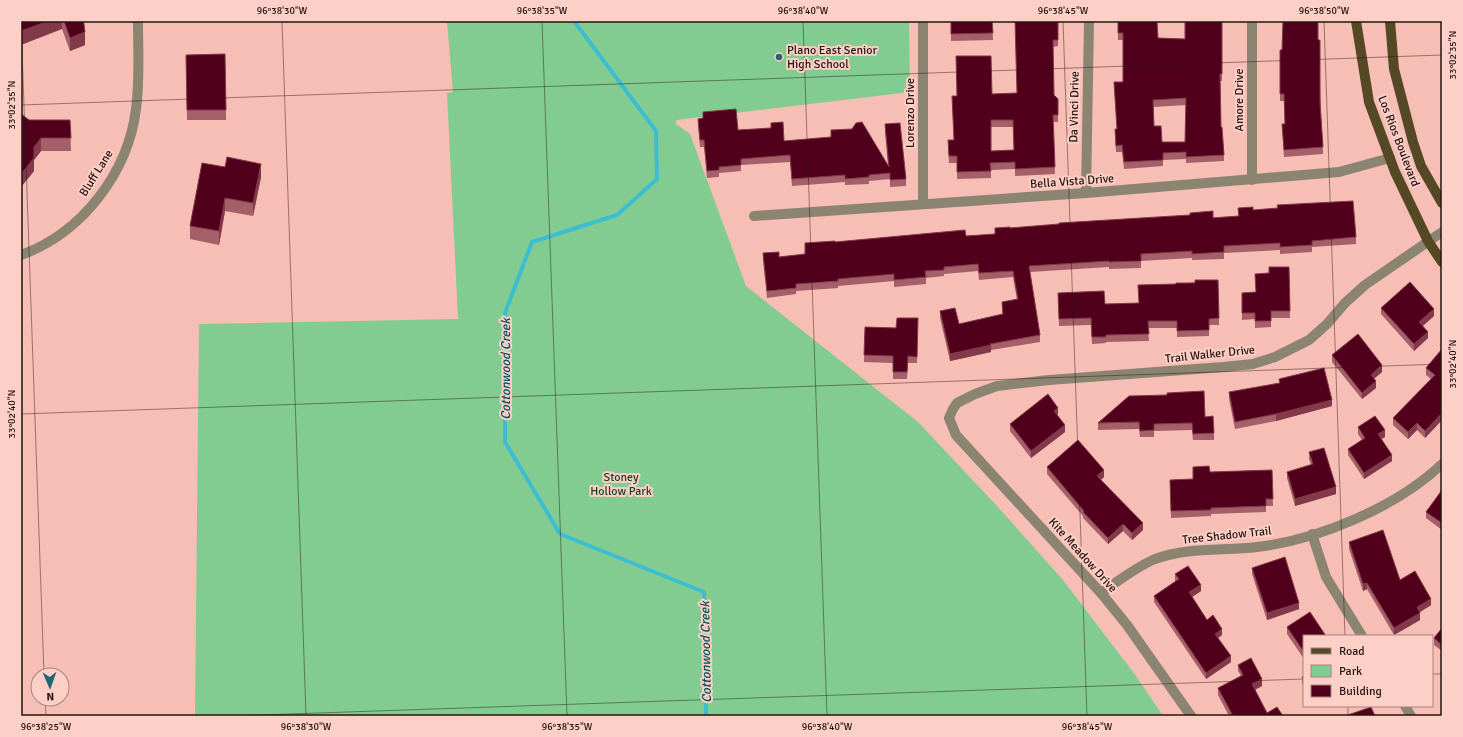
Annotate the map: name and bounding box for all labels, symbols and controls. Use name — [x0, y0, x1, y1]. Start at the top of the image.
text: 96°38'30"W — [257, 5, 308, 17]
text: 96°38'35"W — [517, 5, 568, 17]
text: 96°38'40"W — [778, 5, 829, 17]
text: 96°38'45"W — [1038, 5, 1089, 17]
text: 96°38'50"W — [1299, 5, 1350, 17]
text: 33°02'35"N — [1447, 31, 1459, 79]
place label: Plano East Senior High School — [787, 43, 877, 72]
marker: Plano East Senior High School — [774, 52, 784, 62]
street label: Amore Drive — [1232, 69, 1247, 131]
street label: Da Vinci Drive — [1066, 71, 1083, 143]
street label: Lorenzo Drive — [903, 78, 918, 148]
text: 33°02'35"N — [6, 81, 18, 129]
street label: Los Rios Boulevard — [1374, 94, 1423, 189]
street label: Bluff Lane — [76, 147, 117, 199]
street label: Bella Vista Drive — [1030, 171, 1115, 192]
water label: Cottonwood Creek — [498, 317, 514, 420]
text: 33°02'40"N — [1447, 340, 1459, 388]
street label: Trail Walker Drive — [1164, 342, 1256, 367]
text: 33°02'40"N — [6, 390, 18, 438]
park label: Stoney Hollow Park — [590, 470, 652, 499]
street label: Kite Meadow Drive — [1045, 515, 1120, 596]
street label: Tree Shadow Trail — [1182, 523, 1273, 548]
water label: Cottonwood Creek — [697, 600, 715, 703]
legend — [1303, 635, 1433, 707]
text: Road — [1339, 644, 1365, 659]
text: Park — [1339, 664, 1362, 679]
north arrow — [30, 667, 70, 707]
text: Building — [1339, 684, 1382, 699]
text: N — [46, 690, 54, 703]
text: 96°38'25"W — [21, 721, 72, 733]
text: 96°38'30"W — [281, 721, 332, 733]
text: 96°38'35"W — [542, 721, 593, 733]
text: 96°38'40"W — [802, 721, 853, 733]
text: 96°38'45"W — [1062, 721, 1113, 733]

